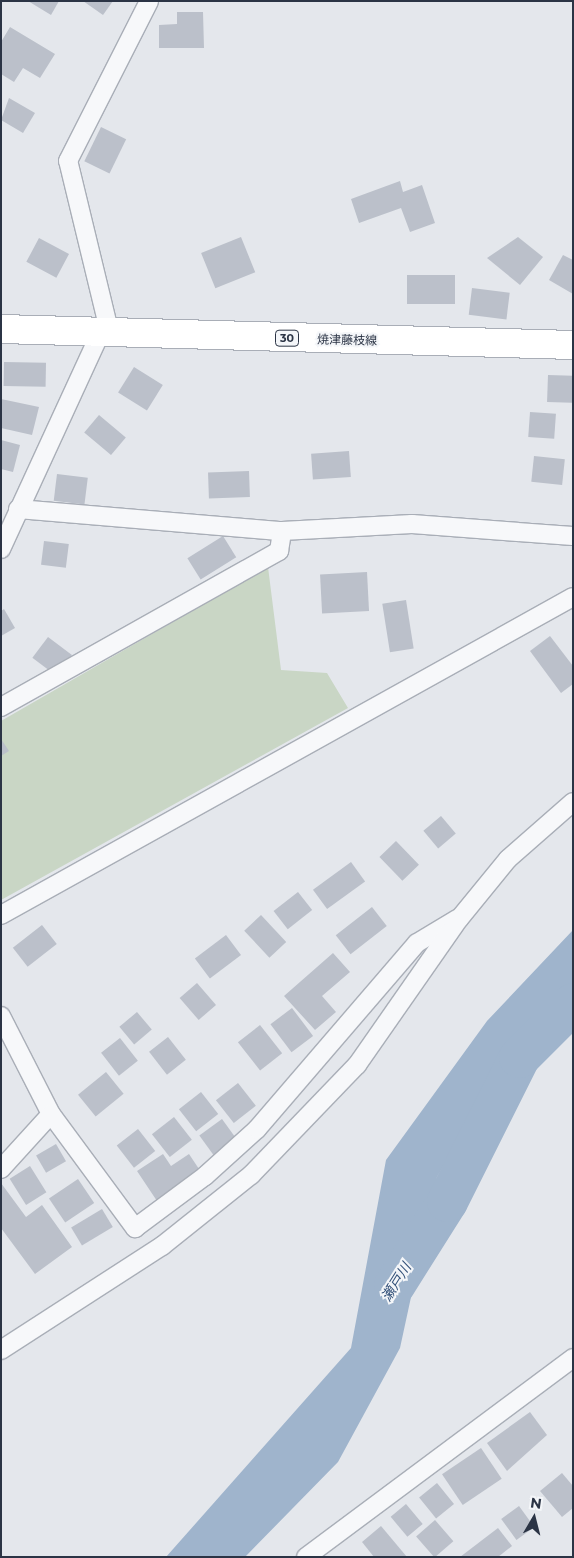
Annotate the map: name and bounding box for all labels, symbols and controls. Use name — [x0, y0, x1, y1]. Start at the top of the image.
road number: 30 — [274, 329, 300, 346]
street label: 焼津藤枝線 — [317, 332, 377, 348]
water label: 瀬戸川 — [378, 1260, 414, 1304]
north arrow — [509, 1493, 559, 1543]
text: N — [529, 1493, 543, 1513]

